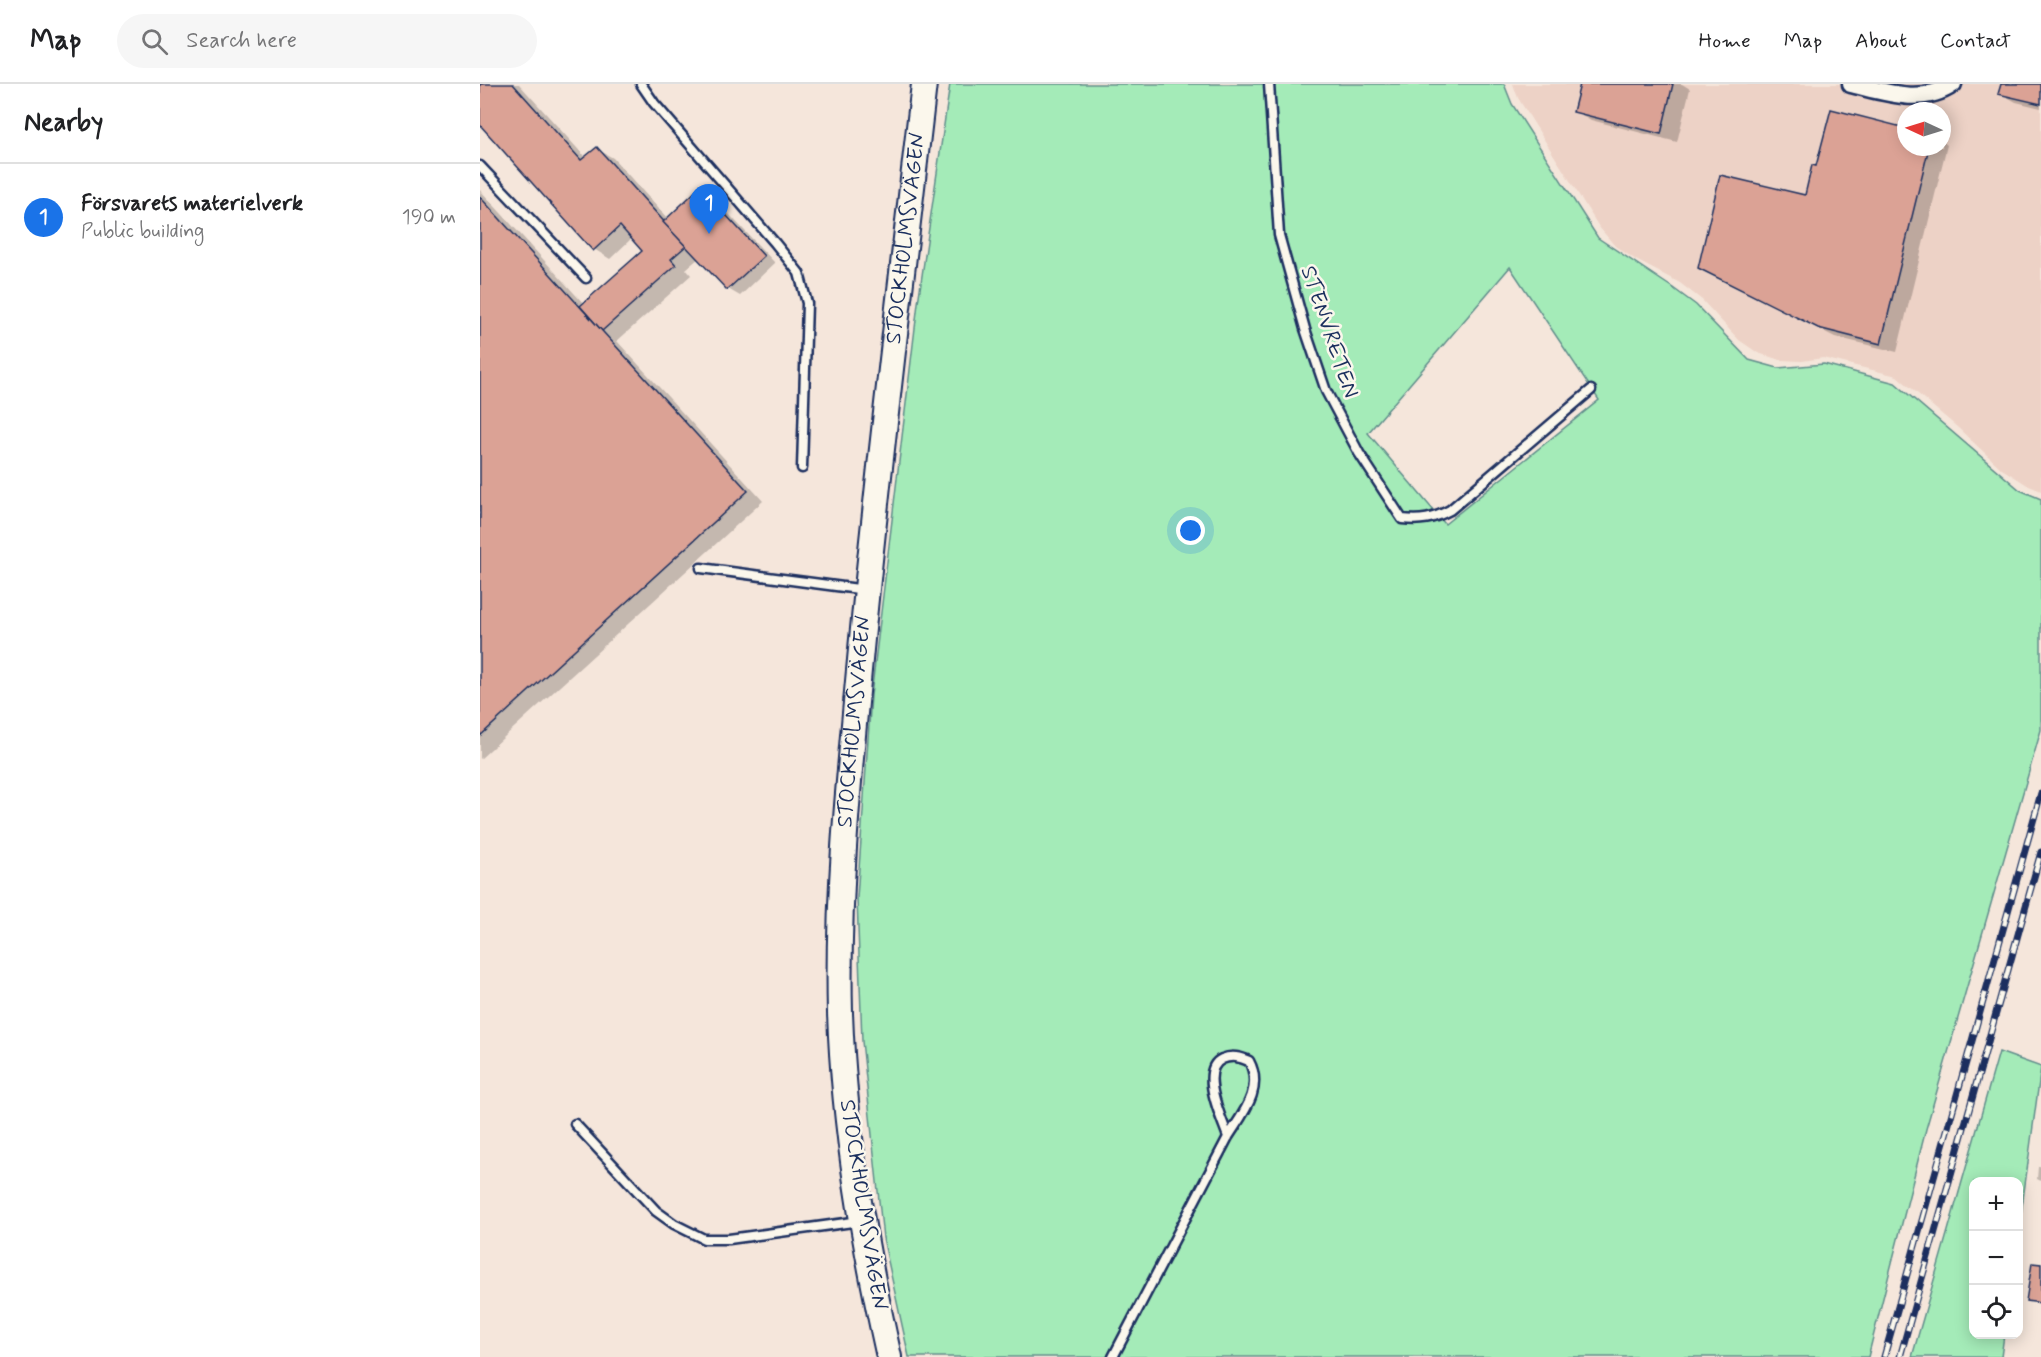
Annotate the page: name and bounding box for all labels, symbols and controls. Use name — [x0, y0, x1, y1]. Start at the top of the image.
search box — [117, 14, 537, 68]
text: Map — [30, 23, 81, 60]
icon: search — [138, 25, 171, 58]
text: Search here — [186, 27, 297, 55]
text: Home — [1699, 27, 1751, 55]
text: Map — [1784, 27, 1822, 55]
text: About — [1855, 27, 1907, 55]
text: Contact — [1940, 27, 2011, 55]
north arrow — [1897, 102, 1951, 156]
text: Nearby — [24, 106, 103, 140]
street label: STOCKHOLMSVÄGEN — [880, 131, 932, 346]
pin: 1 — [690, 184, 728, 234]
text: Försvarets materielverk — [81, 190, 303, 218]
text: 1 — [39, 204, 48, 231]
text: 190 m — [402, 204, 456, 231]
text: Public building — [81, 218, 204, 245]
street label: STENVRETEN — [1293, 262, 1365, 402]
your location — [1176, 516, 1205, 545]
street label: STOCKHOLMSVÄGEN — [831, 614, 878, 829]
street label: STOCKHOLMSVÄGEN — [833, 1098, 893, 1312]
map controls — [1969, 1177, 2023, 1339]
button: + — [1969, 1177, 2023, 1231]
button: − — [1969, 1231, 2023, 1285]
button: locate — [1969, 1285, 2023, 1339]

